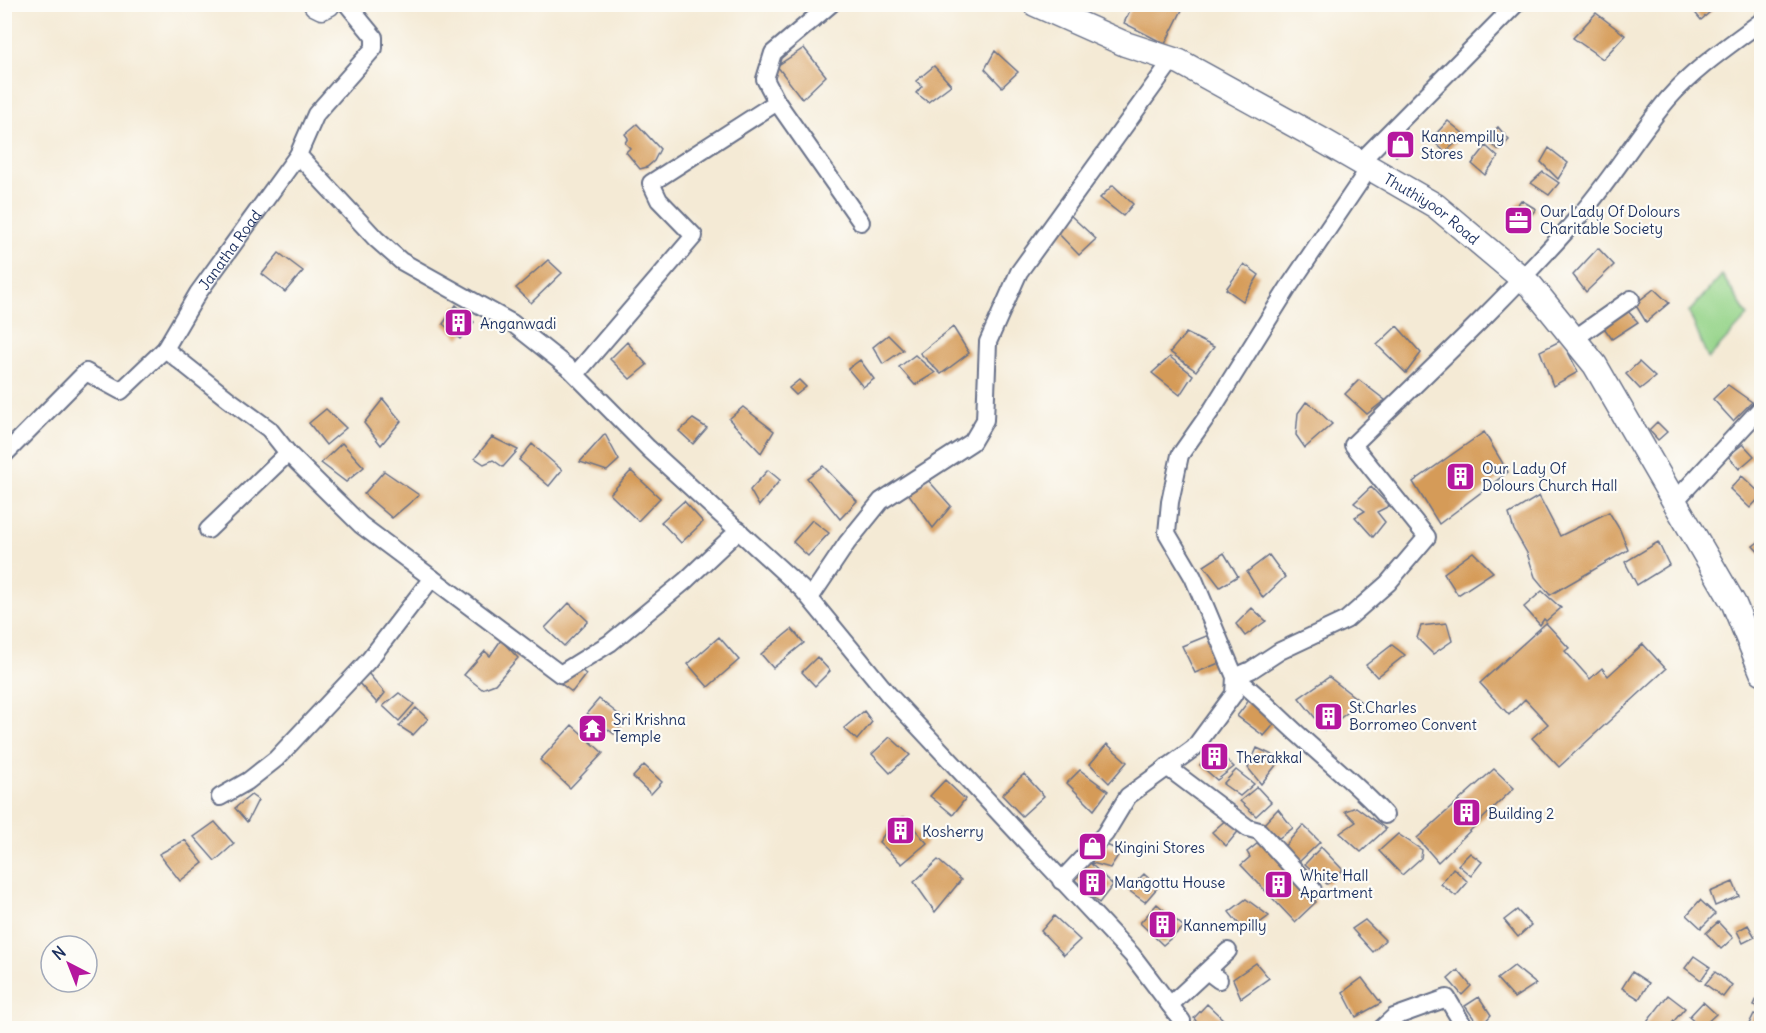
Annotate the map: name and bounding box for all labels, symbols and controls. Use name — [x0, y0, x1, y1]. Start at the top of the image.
place label: Kannempilly Stores — [1421, 127, 1505, 163]
shop icon: Kannempilly Stores — [1384, 129, 1416, 161]
street label: Thuthiyoor Road — [1381, 169, 1484, 248]
place label: Our Lady Of Dolours Charitable Society — [1540, 202, 1680, 238]
office icon: Our Lady Of Dolours Charitable Society — [1503, 204, 1535, 236]
street label: Janatha Road — [194, 206, 265, 293]
building icon: Anganwadi — [443, 307, 475, 339]
place label: Anganwadi — [480, 314, 556, 333]
place label: Our Lady Of Dolours Church Hall — [1482, 459, 1617, 495]
building icon: Our Lady Of Dolours Church Hall — [1445, 461, 1477, 493]
place label: St.Charles Borromeo Convent — [1349, 698, 1477, 734]
building icon: St.Charles Borromeo Convent — [1312, 700, 1344, 732]
place label: Sri Krishna Temple — [613, 710, 686, 746]
temple icon: Sri Krishna Temple — [576, 712, 608, 744]
building icon: Therakkal — [1199, 741, 1231, 773]
place label: Therakkal — [1236, 748, 1302, 767]
building icon: Building 2 — [1451, 797, 1483, 829]
place label: Building 2 — [1488, 804, 1554, 823]
building icon: Kosherry — [885, 815, 917, 847]
place label: Kosherry — [922, 822, 984, 841]
shop icon: Kingini Stores — [1077, 831, 1109, 863]
place label: Kingini Stores — [1114, 838, 1205, 857]
building icon: Mangottu House — [1077, 866, 1109, 898]
place label: White Hall Apartment — [1300, 866, 1373, 902]
building icon: White Hall Apartment — [1263, 868, 1295, 900]
place label: Mangottu House — [1114, 873, 1225, 892]
building icon: Kannempilly — [1146, 909, 1178, 941]
place label: Kannempilly — [1183, 916, 1267, 935]
north arrow — [39, 934, 99, 994]
text: N — [48, 942, 70, 964]

